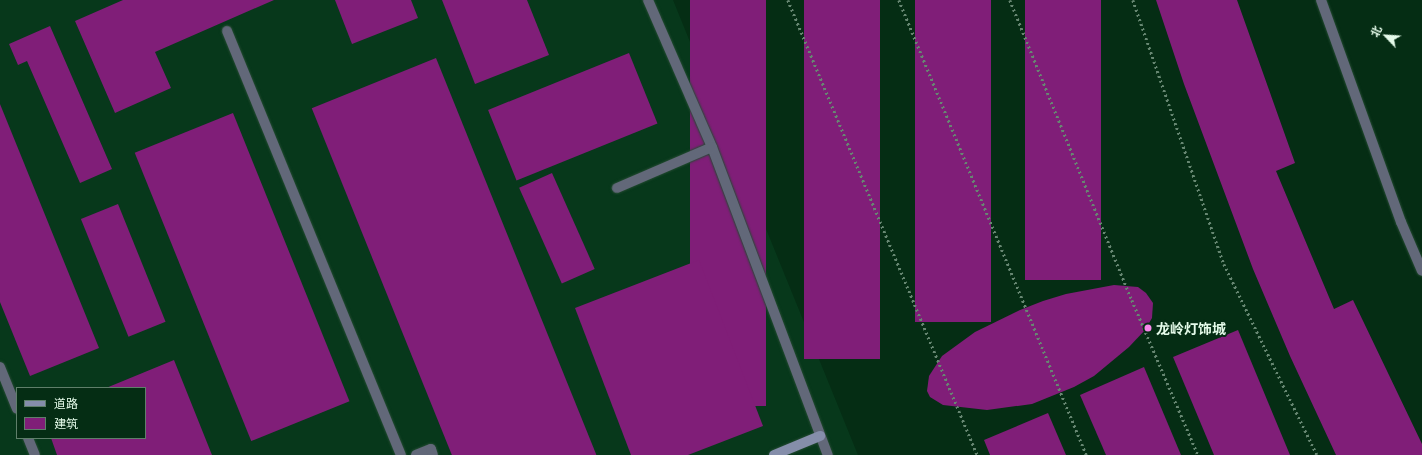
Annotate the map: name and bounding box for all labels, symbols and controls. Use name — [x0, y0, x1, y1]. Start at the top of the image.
north arrow — [1366, 16, 1406, 56]
text: 北 — [1366, 23, 1385, 39]
place label: 龙岭灯饰城 — [1156, 320, 1226, 336]
marker: 龙岭灯饰城 — [1143, 323, 1153, 333]
legend — [16, 387, 146, 439]
text: 道路 — [54, 394, 78, 412]
text: 建筑 — [54, 414, 78, 432]

